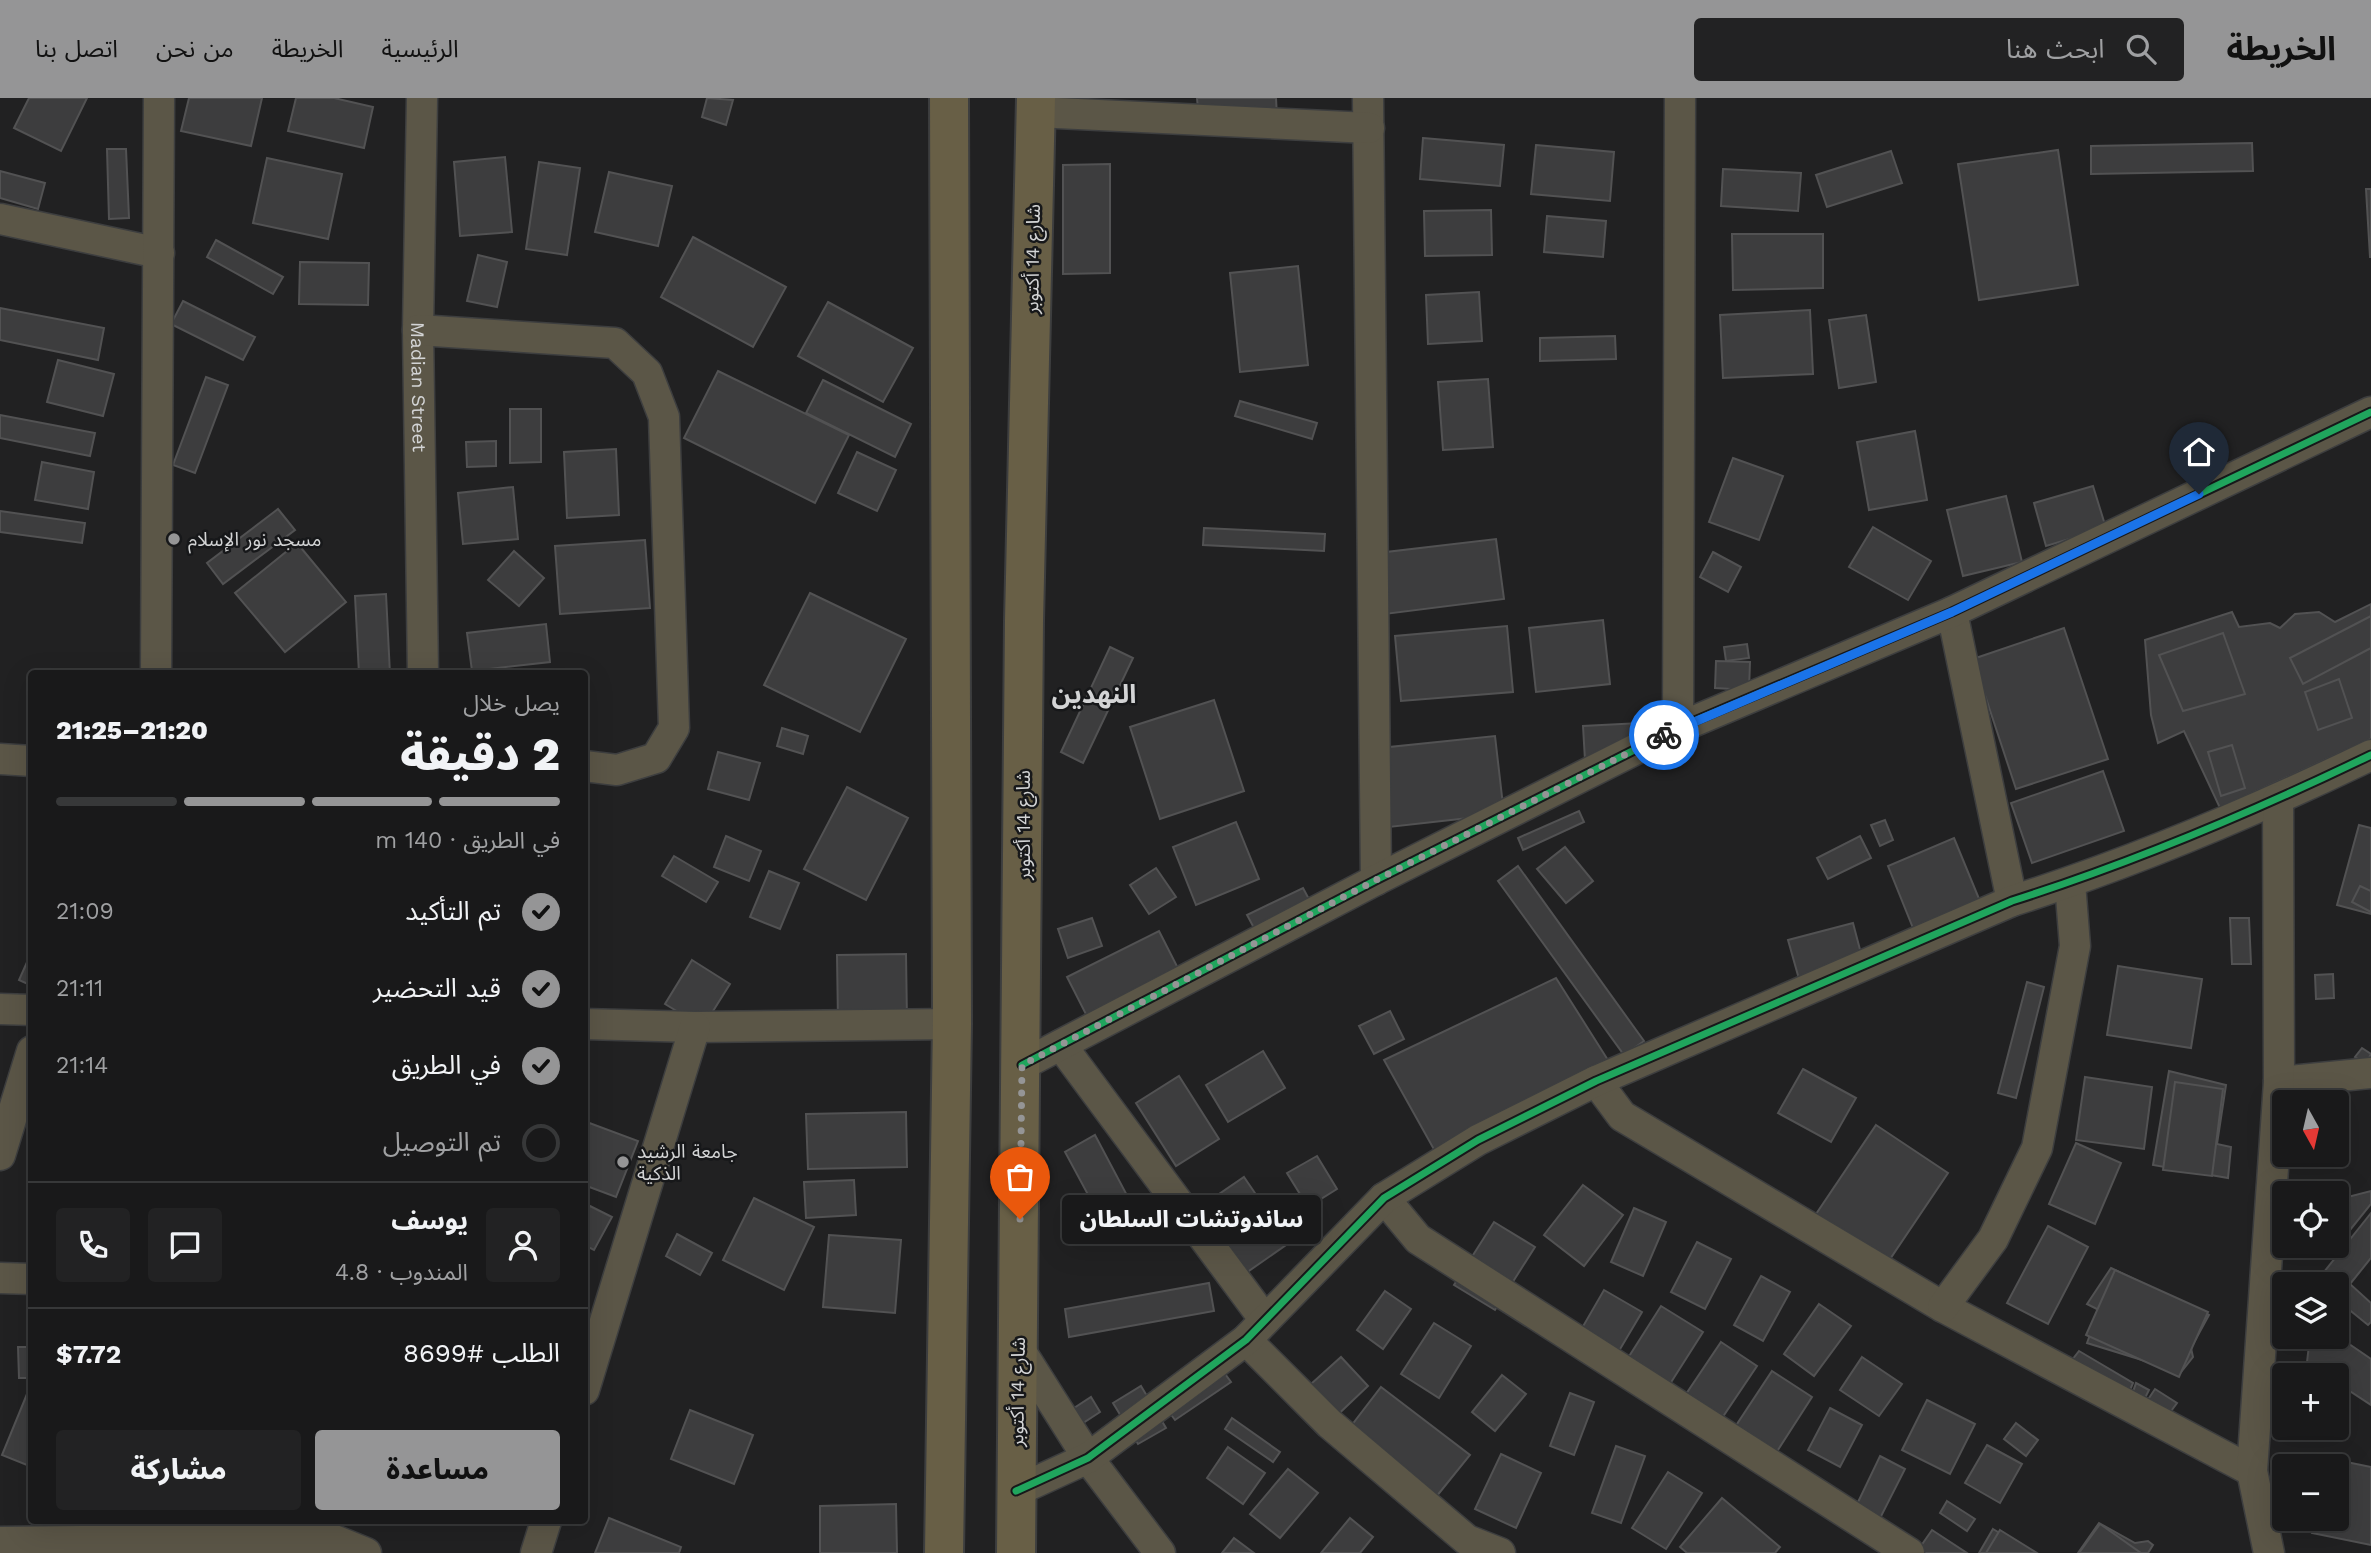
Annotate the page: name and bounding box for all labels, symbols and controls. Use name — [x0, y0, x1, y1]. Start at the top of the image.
search box — [1694, 18, 2184, 81]
text: الخريطة — [2226, 29, 2336, 68]
icon: search — [2122, 30, 2160, 68]
text: ابحث هنا — [2006, 34, 2104, 64]
text: اتصل بنا — [35, 35, 118, 63]
text: من نحن — [156, 35, 234, 63]
text: الخريطة — [272, 35, 344, 63]
text: الرئيسية — [382, 35, 459, 63]
street label: شارع 14 أكتوبر — [1020, 204, 1047, 315]
street label: Madian Street — [406, 322, 431, 452]
pin — [2169, 422, 2229, 494]
icon: home — [2180, 433, 2218, 471]
place label: مسجد نور الإسلام — [188, 528, 321, 554]
marker: مسجد نور الإسلام — [166, 531, 182, 547]
district label: النهدين — [1052, 679, 1136, 709]
text: يصل خلال — [463, 690, 560, 717]
courier — [1629, 700, 1699, 770]
text: 21:20–21:25 — [56, 715, 208, 745]
icon: bike — [1645, 716, 1683, 754]
text: 2 دقيقة — [400, 727, 560, 781]
street label: شارع 14 أكتوبر — [1012, 770, 1037, 881]
text: في الطريق · 140 m — [375, 827, 560, 854]
icon: check — [522, 893, 560, 931]
text: تم التأكيد — [405, 896, 501, 926]
text: 21:09 — [56, 898, 114, 925]
icon: check — [522, 970, 560, 1008]
text: قيد التحضير — [373, 973, 501, 1003]
text: 21:11 — [56, 975, 103, 1002]
icon: check — [522, 1047, 560, 1085]
text: في الطريق — [392, 1050, 501, 1080]
text: 21:14 — [56, 1052, 108, 1079]
north arrow — [2272, 1090, 2348, 1167]
map controls — [2272, 1090, 2349, 1531]
text: تم التوصيل — [383, 1127, 501, 1157]
place label: جامعة الرشيد الذكية — [637, 1140, 738, 1185]
pin — [990, 1147, 1050, 1219]
marker: جامعة الرشيد الذكية — [615, 1154, 631, 1170]
icon: bag — [1001, 1158, 1039, 1196]
button: locate — [2272, 1181, 2349, 1258]
callout: ساندوتشات السلطان — [1062, 1194, 1321, 1244]
text: يوسف — [391, 1205, 468, 1235]
text: ساندوتشات السلطان — [1080, 1206, 1303, 1233]
button: phone — [56, 1208, 130, 1282]
button: chat — [148, 1208, 222, 1282]
button: person — [486, 1208, 560, 1282]
text: المندوب · 4.8 — [335, 1259, 468, 1286]
button: layers — [2272, 1272, 2349, 1349]
street label: شارع 14 أكتوبر — [1005, 1337, 1032, 1448]
text: الطلب #8699 — [403, 1338, 560, 1368]
text: $7.72 — [56, 1339, 121, 1369]
button: + — [2272, 1363, 2349, 1440]
button: مشاركة — [56, 1430, 301, 1510]
button: مساعدة — [315, 1430, 560, 1510]
button: − — [2272, 1454, 2349, 1531]

